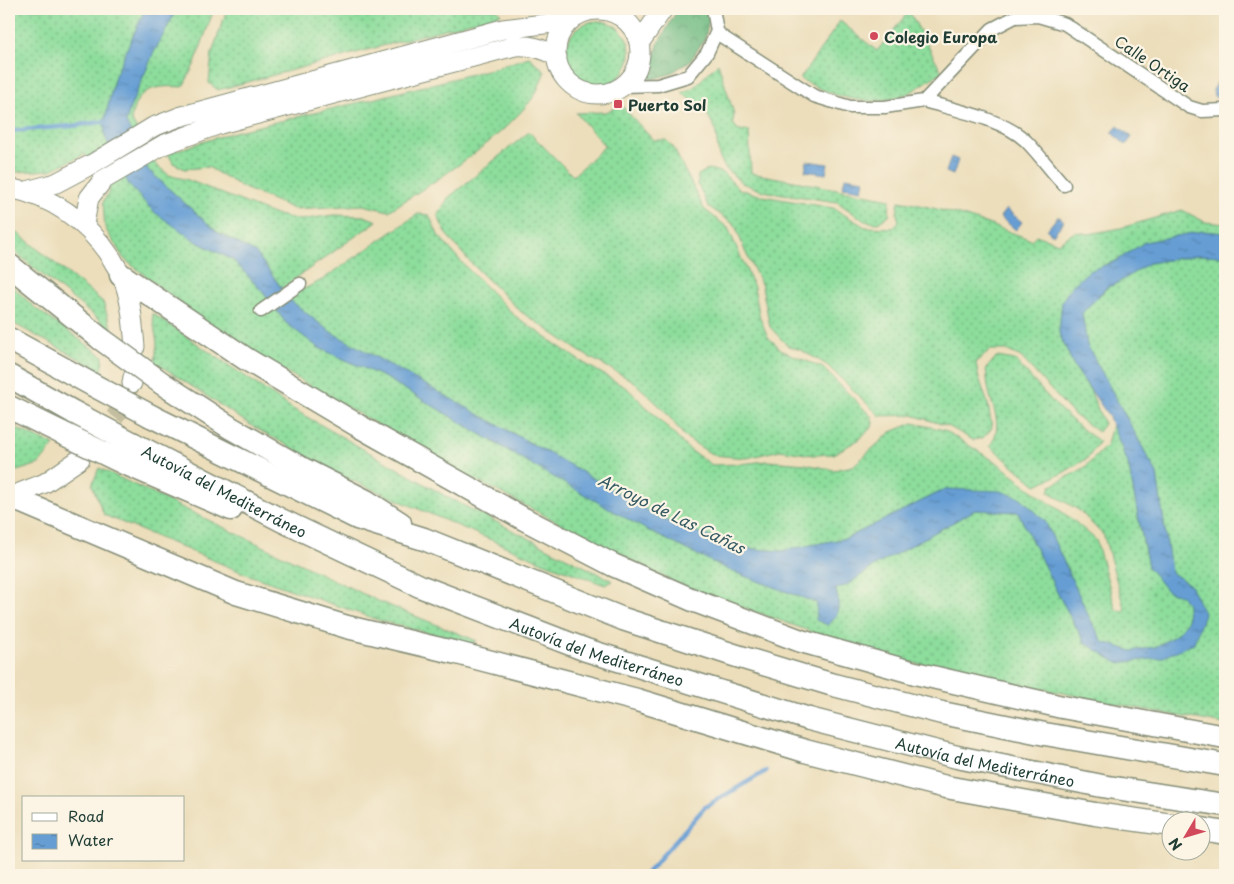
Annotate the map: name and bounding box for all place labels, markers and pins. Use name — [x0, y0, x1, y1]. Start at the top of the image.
place label: Colegio Europa — [884, 25, 998, 48]
marker: Colegio Europa — [868, 30, 880, 42]
place label: Puerto Sol — [628, 93, 706, 116]
marker: Puerto Sol — [612, 98, 624, 110]

